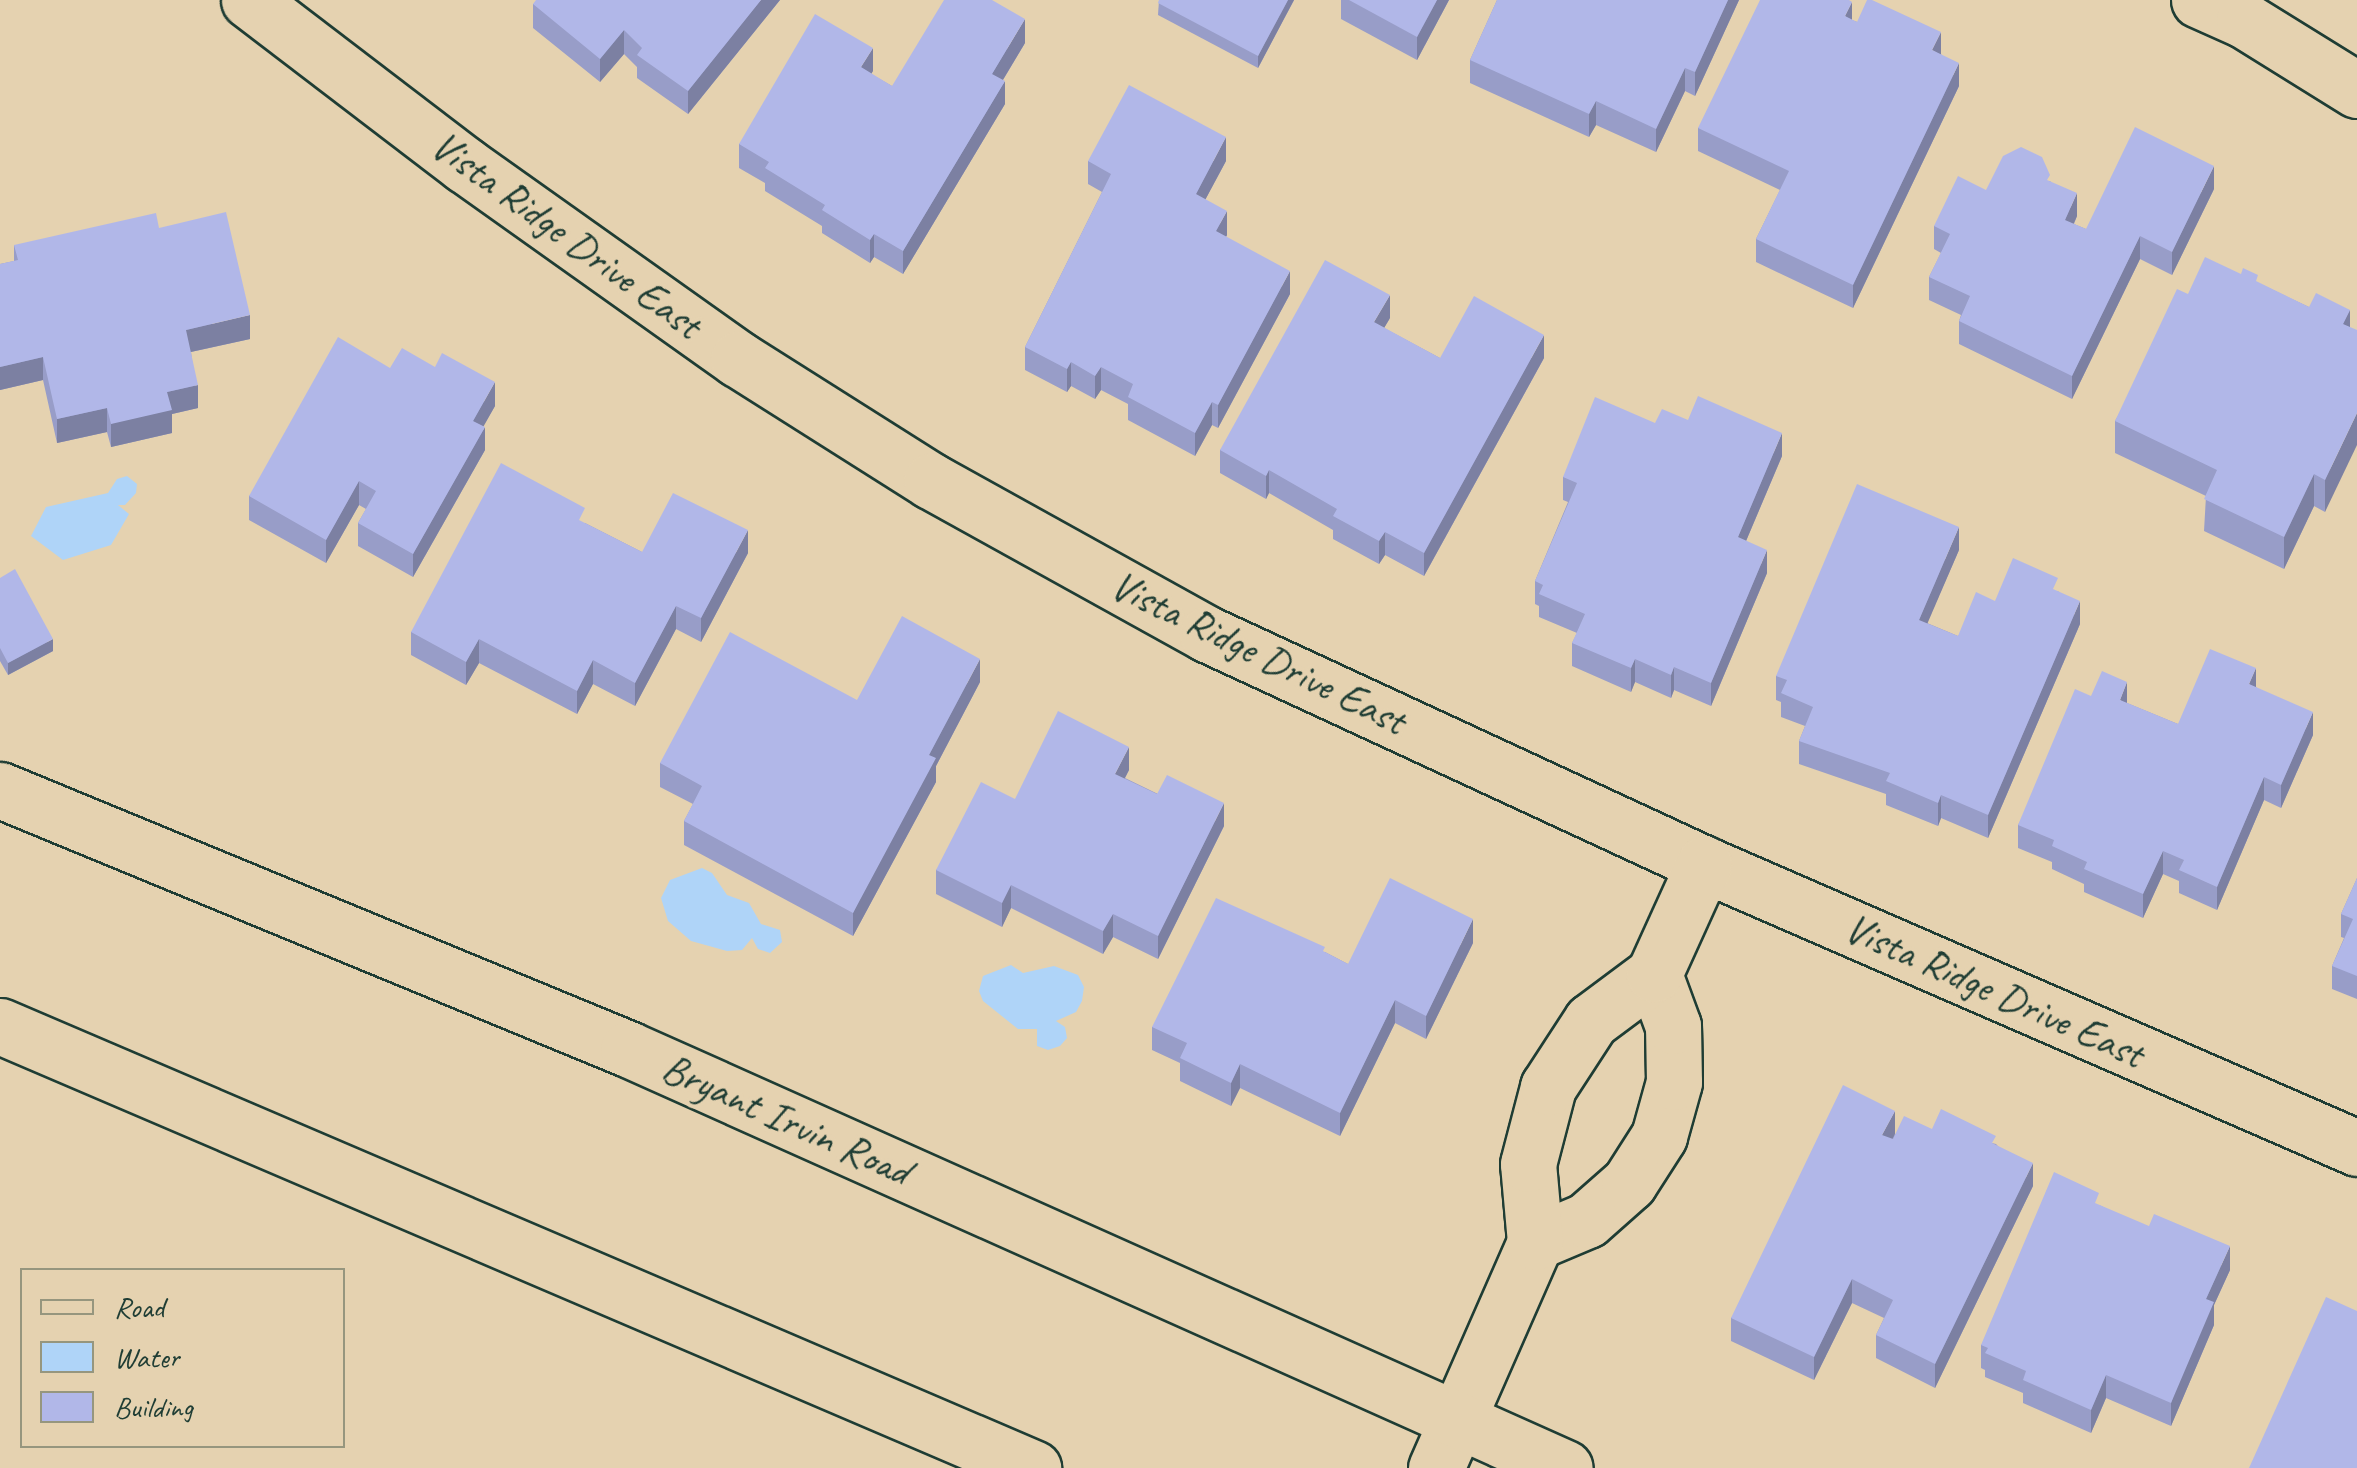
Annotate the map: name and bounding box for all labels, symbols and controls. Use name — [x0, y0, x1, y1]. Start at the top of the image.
street label: Vista Ridge Drive East — [420, 119, 712, 351]
street label: Vista Ridge Drive East — [1101, 559, 1415, 747]
street label: Vista Ridge Drive East — [1836, 902, 2152, 1080]
street label: Bryant Irvin Road — [655, 1043, 917, 1197]
legend — [20, 1268, 345, 1448]
text: Road — [114, 1288, 164, 1326]
text: Water — [114, 1338, 179, 1376]
text: Building — [114, 1388, 193, 1426]

